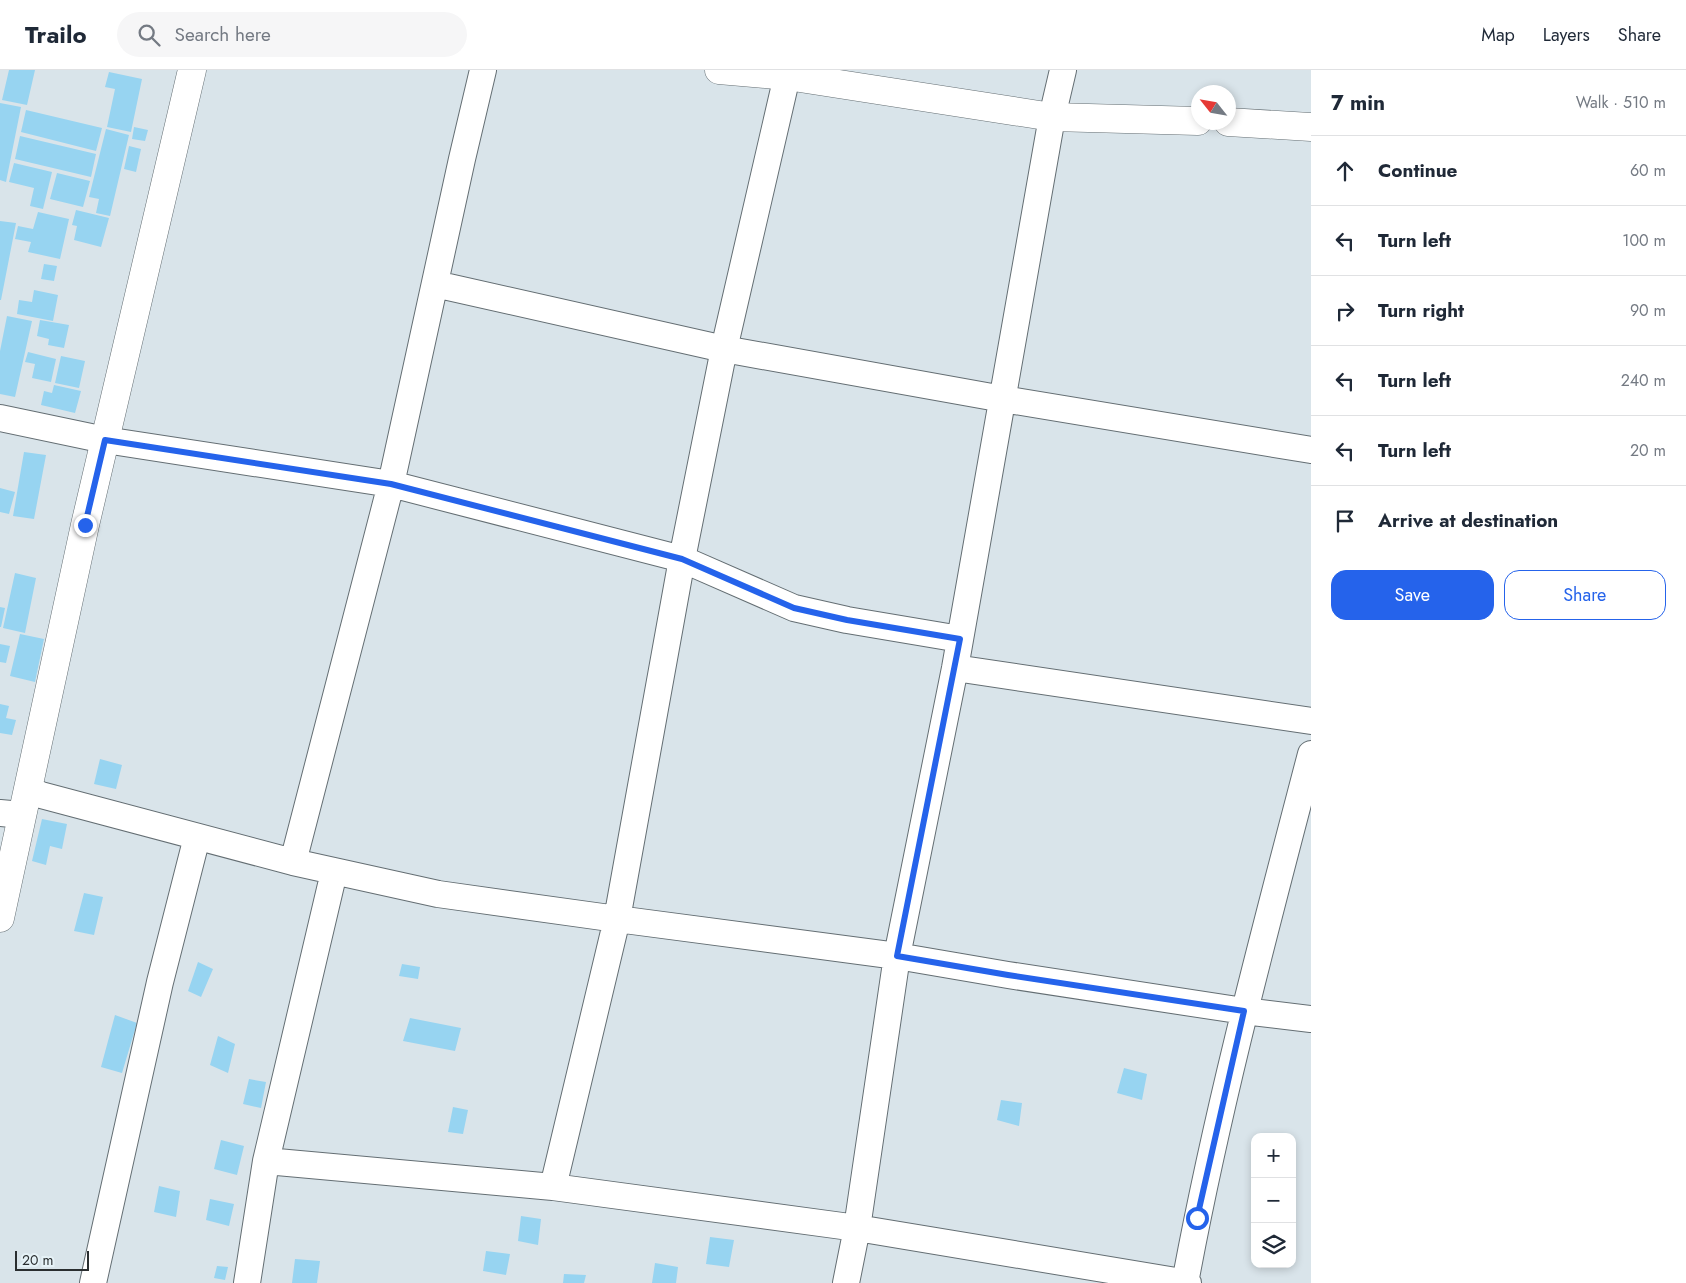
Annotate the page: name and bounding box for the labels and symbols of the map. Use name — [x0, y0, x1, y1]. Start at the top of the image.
north arrow — [1191, 85, 1236, 130]
route end — [74, 514, 97, 537]
route start — [1186, 1207, 1209, 1230]
scale bar — [15, 1248, 89, 1271]

